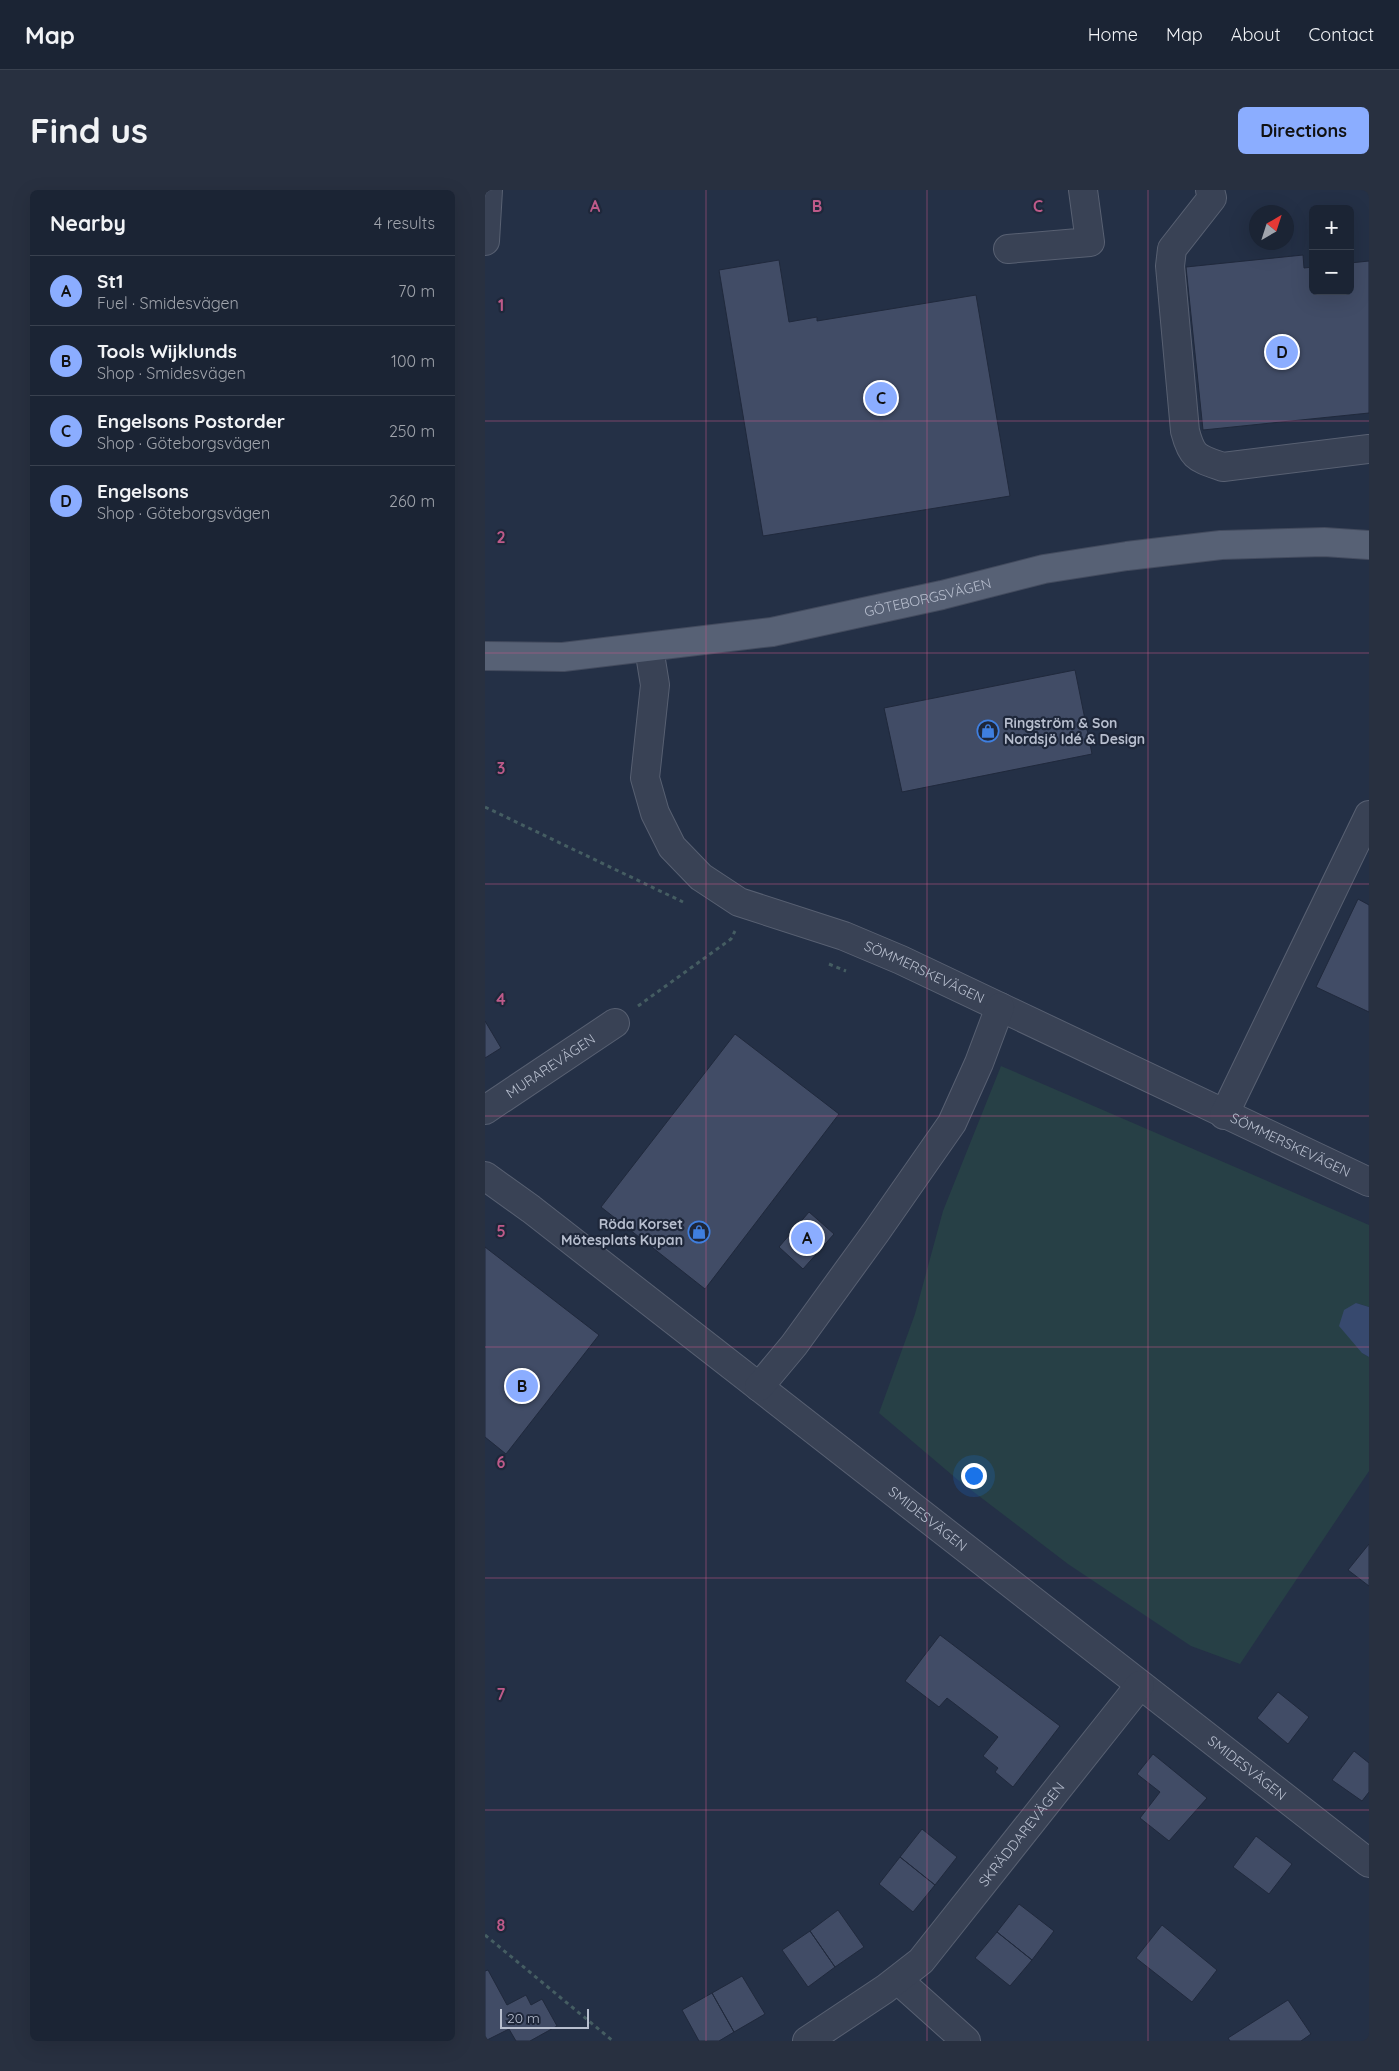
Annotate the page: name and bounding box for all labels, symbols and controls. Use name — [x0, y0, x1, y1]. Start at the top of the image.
text: Map — [25, 20, 75, 50]
text: Home — [1088, 23, 1138, 46]
text: Map — [1166, 23, 1203, 46]
text: About — [1231, 23, 1281, 46]
text: Contact — [1309, 23, 1374, 46]
button: Directions — [1238, 107, 1369, 154]
text: Find us — [30, 108, 148, 152]
text: A — [590, 196, 601, 216]
text: B — [812, 196, 822, 216]
text: C — [1033, 196, 1043, 216]
north arrow — [1249, 205, 1294, 250]
map controls — [1309, 205, 1354, 295]
button: + — [1309, 205, 1354, 250]
text: Nearby — [50, 210, 126, 236]
text: 4 results — [374, 213, 435, 233]
button: − — [1309, 250, 1354, 295]
text: St1 — [97, 269, 124, 293]
text: A — [61, 281, 71, 301]
text: 70 m — [398, 281, 435, 301]
text: Fuel · Smidesvägen — [97, 293, 239, 313]
text: 1 — [498, 295, 504, 315]
pin: D — [1266, 333, 1298, 371]
text: Tools Wijklunds — [97, 339, 237, 363]
text: B — [61, 351, 71, 371]
text: 100 m — [391, 351, 435, 371]
text: Shop · Smidesvägen — [97, 363, 246, 383]
pin: C — [865, 379, 897, 417]
text: Engelsons Postorder — [97, 409, 285, 433]
text: C — [61, 421, 71, 441]
text: 250 m — [389, 421, 435, 441]
text: Shop · Göteborgsvägen — [97, 433, 270, 453]
text: Engelsons — [97, 479, 189, 503]
text: D — [60, 491, 72, 511]
text: 260 m — [389, 491, 435, 511]
text: Shop · Göteborgsvägen — [97, 503, 270, 523]
text: 2 — [496, 527, 506, 547]
street label: GÖTEBORGSVÄGEN — [862, 574, 993, 621]
place label: Ringström & Son Nordsjö Idé & Design — [1004, 714, 1145, 748]
shop icon: Ringström & Son Nordsjö Idé & Design — [976, 719, 1000, 743]
text: 3 — [497, 758, 505, 778]
street label: SÖMMERSKEVÄGEN — [861, 936, 987, 1007]
text: 4 — [496, 989, 506, 1009]
street label: MURAREVÄGEN — [503, 1030, 599, 1102]
street label: SÖMMERSKEVÄGEN — [1228, 1109, 1353, 1181]
place label: Röda Korset Mötesplats Kupan — [561, 1215, 683, 1249]
pin: A — [791, 1219, 823, 1257]
shop icon: Röda Korset Mötesplats Kupan — [687, 1220, 711, 1244]
text: 5 — [496, 1221, 506, 1241]
pin: B — [506, 1367, 538, 1405]
text: 6 — [497, 1452, 506, 1472]
your location — [961, 1463, 987, 1489]
street label: SMIDESVÄGEN — [885, 1482, 971, 1555]
text: 7 — [497, 1684, 506, 1704]
street label: SMIDESVÄGEN — [1204, 1732, 1290, 1804]
street label: SKRÄDDAREVÄGEN — [974, 1778, 1068, 1890]
text: 8 — [497, 1915, 506, 1935]
scale bar — [500, 2006, 589, 2029]
text: 20 m — [507, 2009, 540, 2027]

